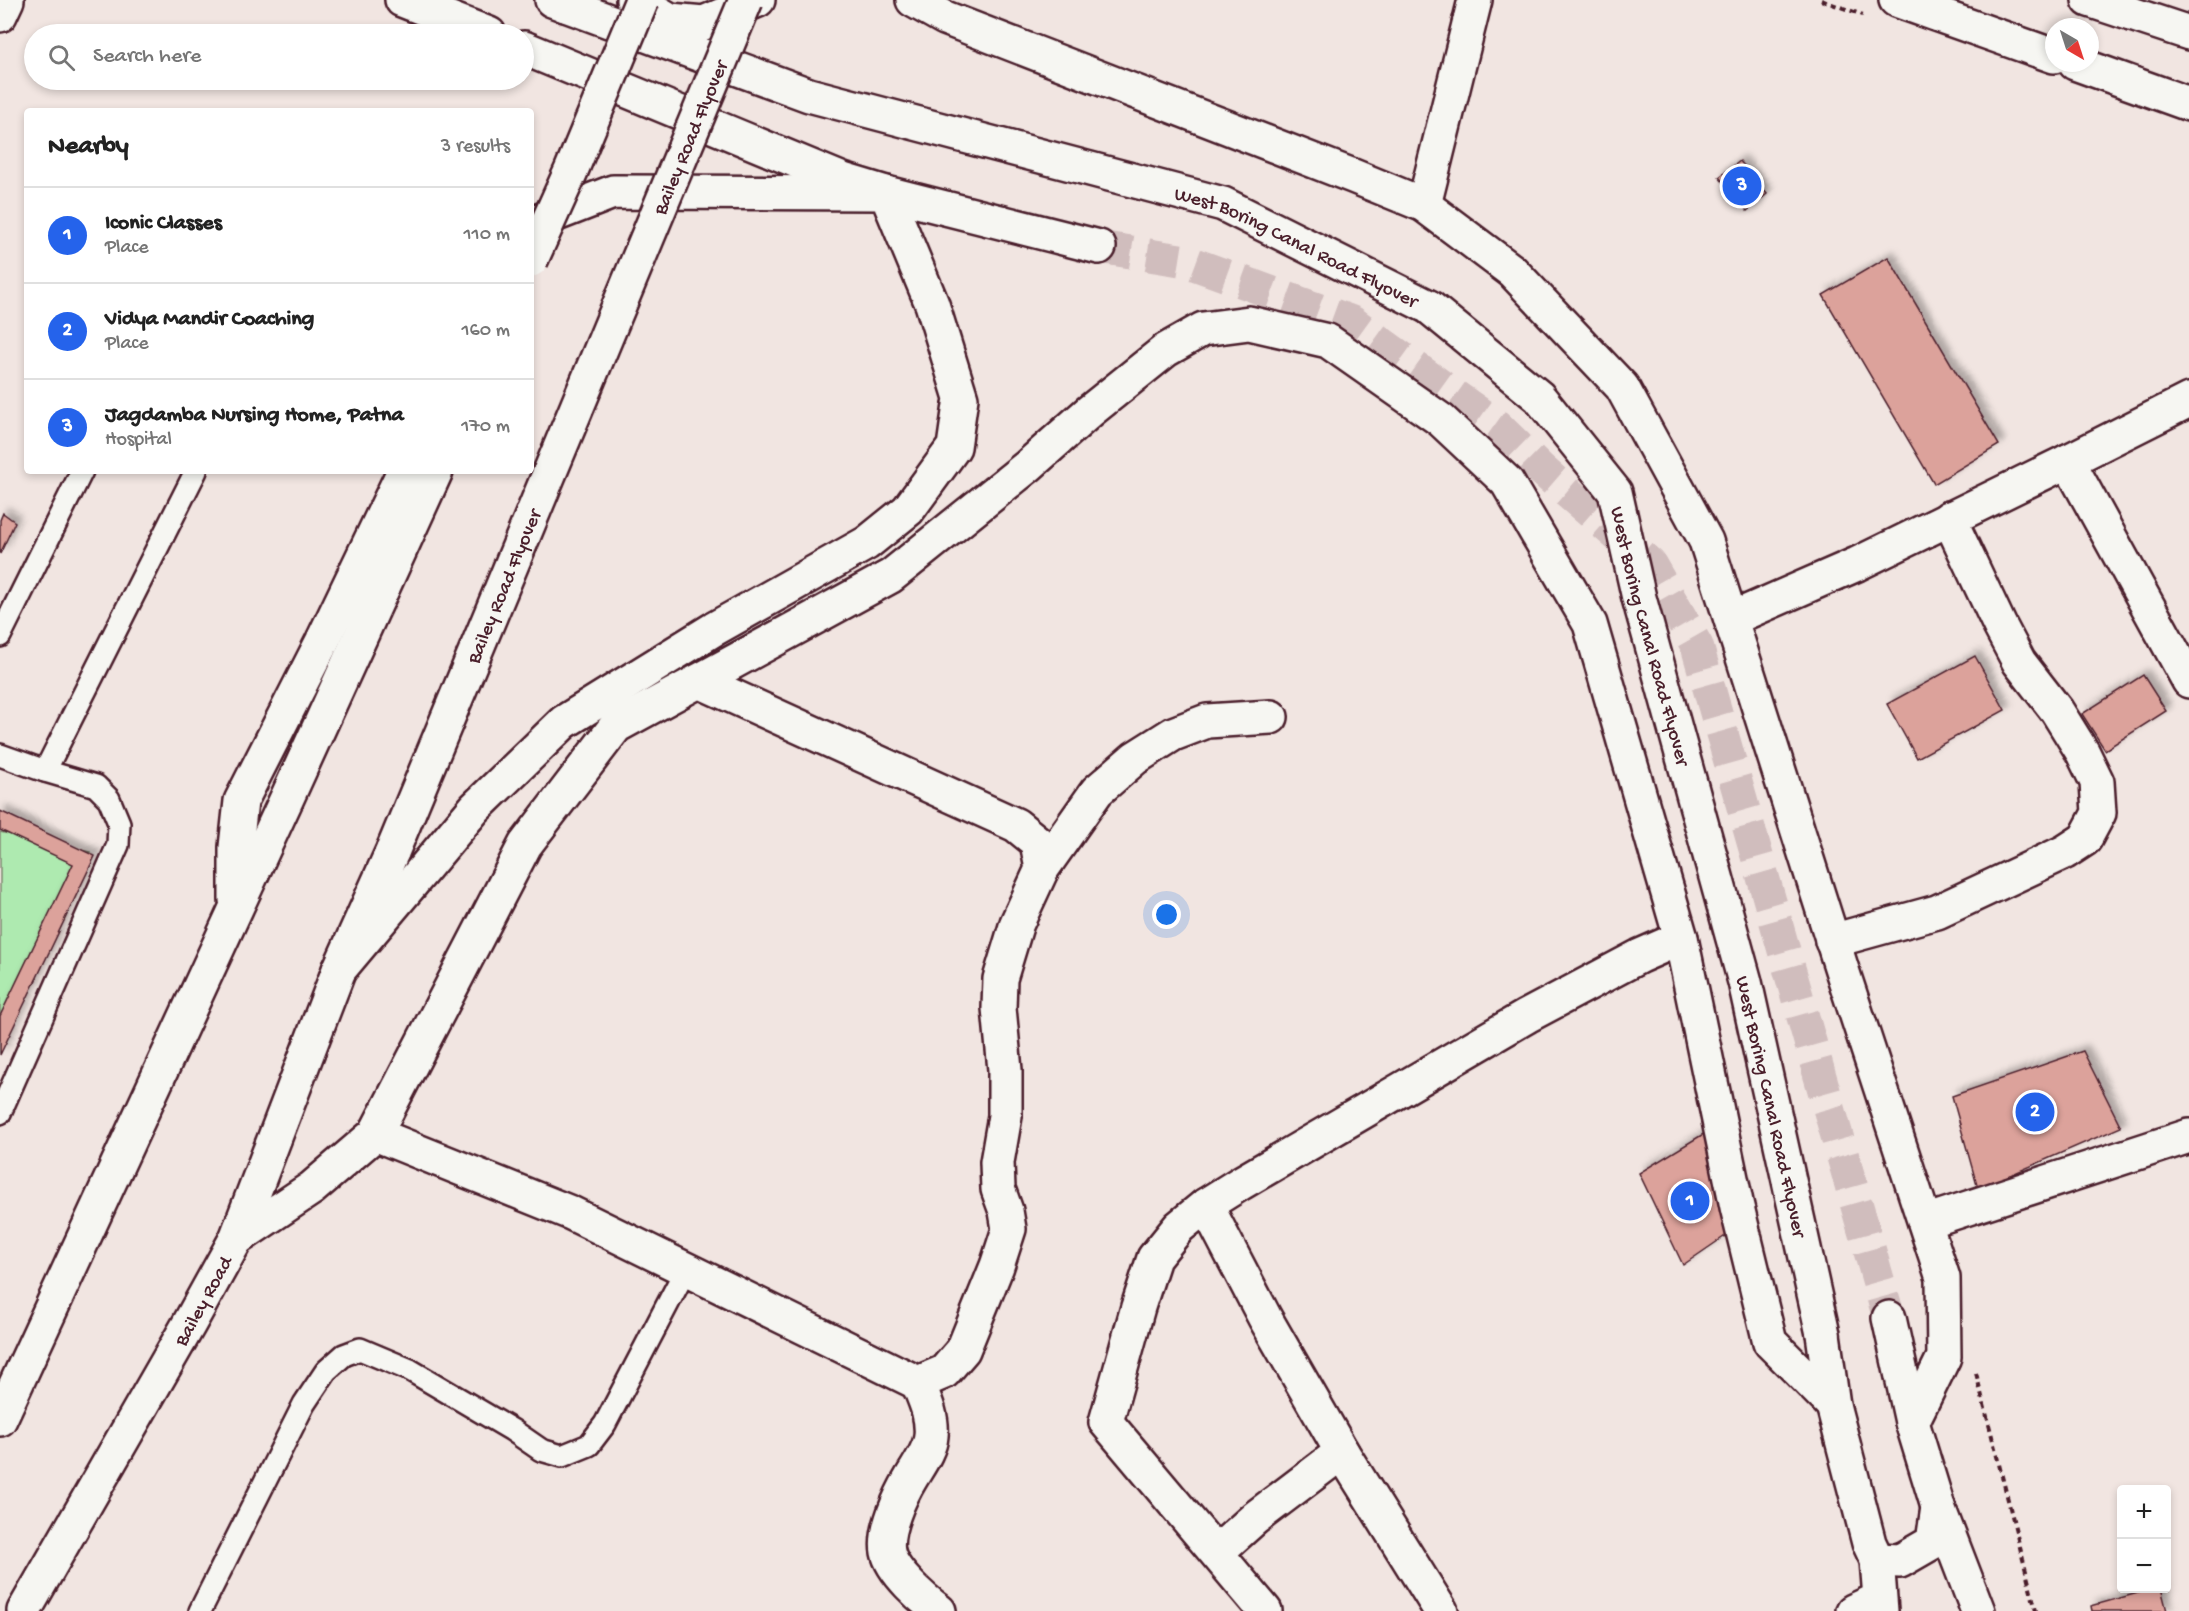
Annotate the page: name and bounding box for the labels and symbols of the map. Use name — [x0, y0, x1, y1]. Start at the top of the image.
north arrow — [2045, 18, 2099, 72]
street label: Bailey Road Flyover — [650, 56, 735, 220]
pin: 3 — [1722, 164, 1762, 208]
street label: West Boring Canal Road Flyover — [1171, 184, 1423, 315]
street label: Bailey Road Flyover — [463, 505, 549, 669]
street label: West Boring Canal Road Flyover — [1604, 505, 1693, 770]
your location — [1152, 900, 1181, 929]
street label: West Boring Canal Road Flyover — [1729, 974, 1810, 1241]
pin: 2 — [2016, 1090, 2054, 1134]
pin: 1 — [1670, 1178, 1710, 1224]
street label: Bailey Road — [170, 1251, 240, 1352]

